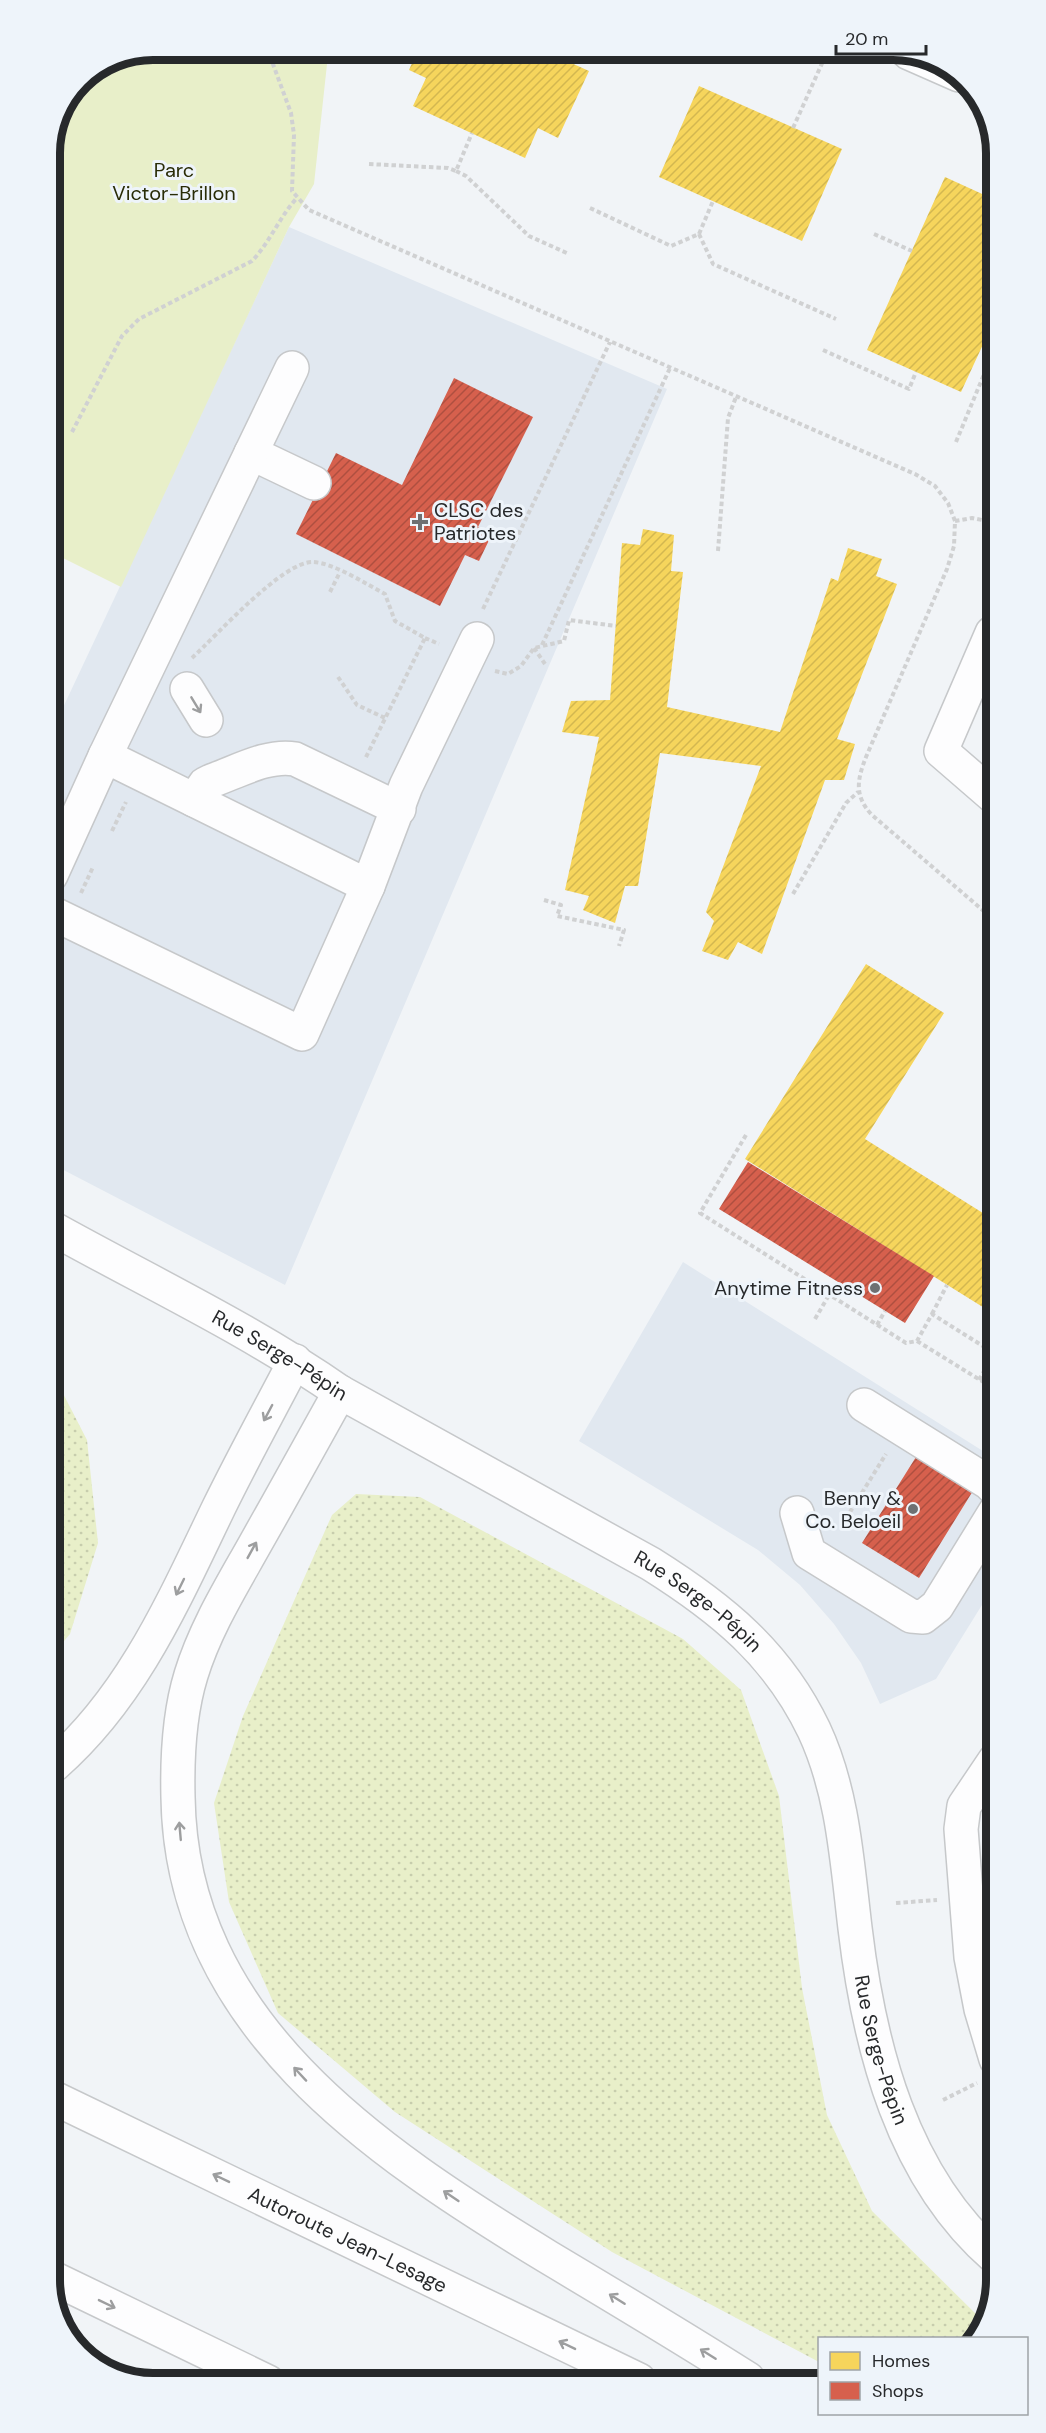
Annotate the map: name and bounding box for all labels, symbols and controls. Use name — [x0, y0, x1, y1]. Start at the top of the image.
scale bar — [836, 18, 926, 56]
text: 20 m — [845, 27, 888, 51]
park label: Parc Victor-Brillon — [112, 157, 236, 206]
place label: CLSC des Patriotes — [434, 497, 523, 546]
marker: CLSC des Patriotes — [411, 513, 429, 531]
one-way arrow — [191, 696, 203, 713]
place label: Anytime Fitness — [714, 1275, 863, 1301]
marker: Anytime Fitness — [868, 1281, 882, 1295]
street label: Rue Serge-Pépin — [208, 1304, 352, 1407]
one-way arrow — [262, 1404, 274, 1421]
place label: Benny & Co. Beloeil — [805, 1485, 901, 1534]
marker: Benny & Co. Beloeil — [906, 1502, 920, 1516]
one-way arrow — [246, 1542, 258, 1559]
street label: Rue Serge-Pépin — [630, 1544, 768, 1658]
one-way arrow — [174, 1578, 186, 1596]
one-way arrow — [174, 1821, 185, 1841]
street label: Rue Serge-Pépin — [849, 1973, 914, 2129]
one-way arrow — [293, 2067, 307, 2082]
one-way arrow — [213, 2172, 231, 2184]
street label: Autoroute Jean-Lesage — [244, 2181, 451, 2299]
one-way arrow — [444, 2190, 460, 2202]
one-way arrow — [609, 2292, 626, 2304]
one-way arrow — [98, 2299, 116, 2311]
legend — [818, 2337, 1028, 2415]
one-way arrow — [559, 2339, 577, 2351]
one-way arrow — [700, 2348, 717, 2360]
text: Homes — [872, 2349, 930, 2373]
text: Shops — [872, 2379, 924, 2403]

